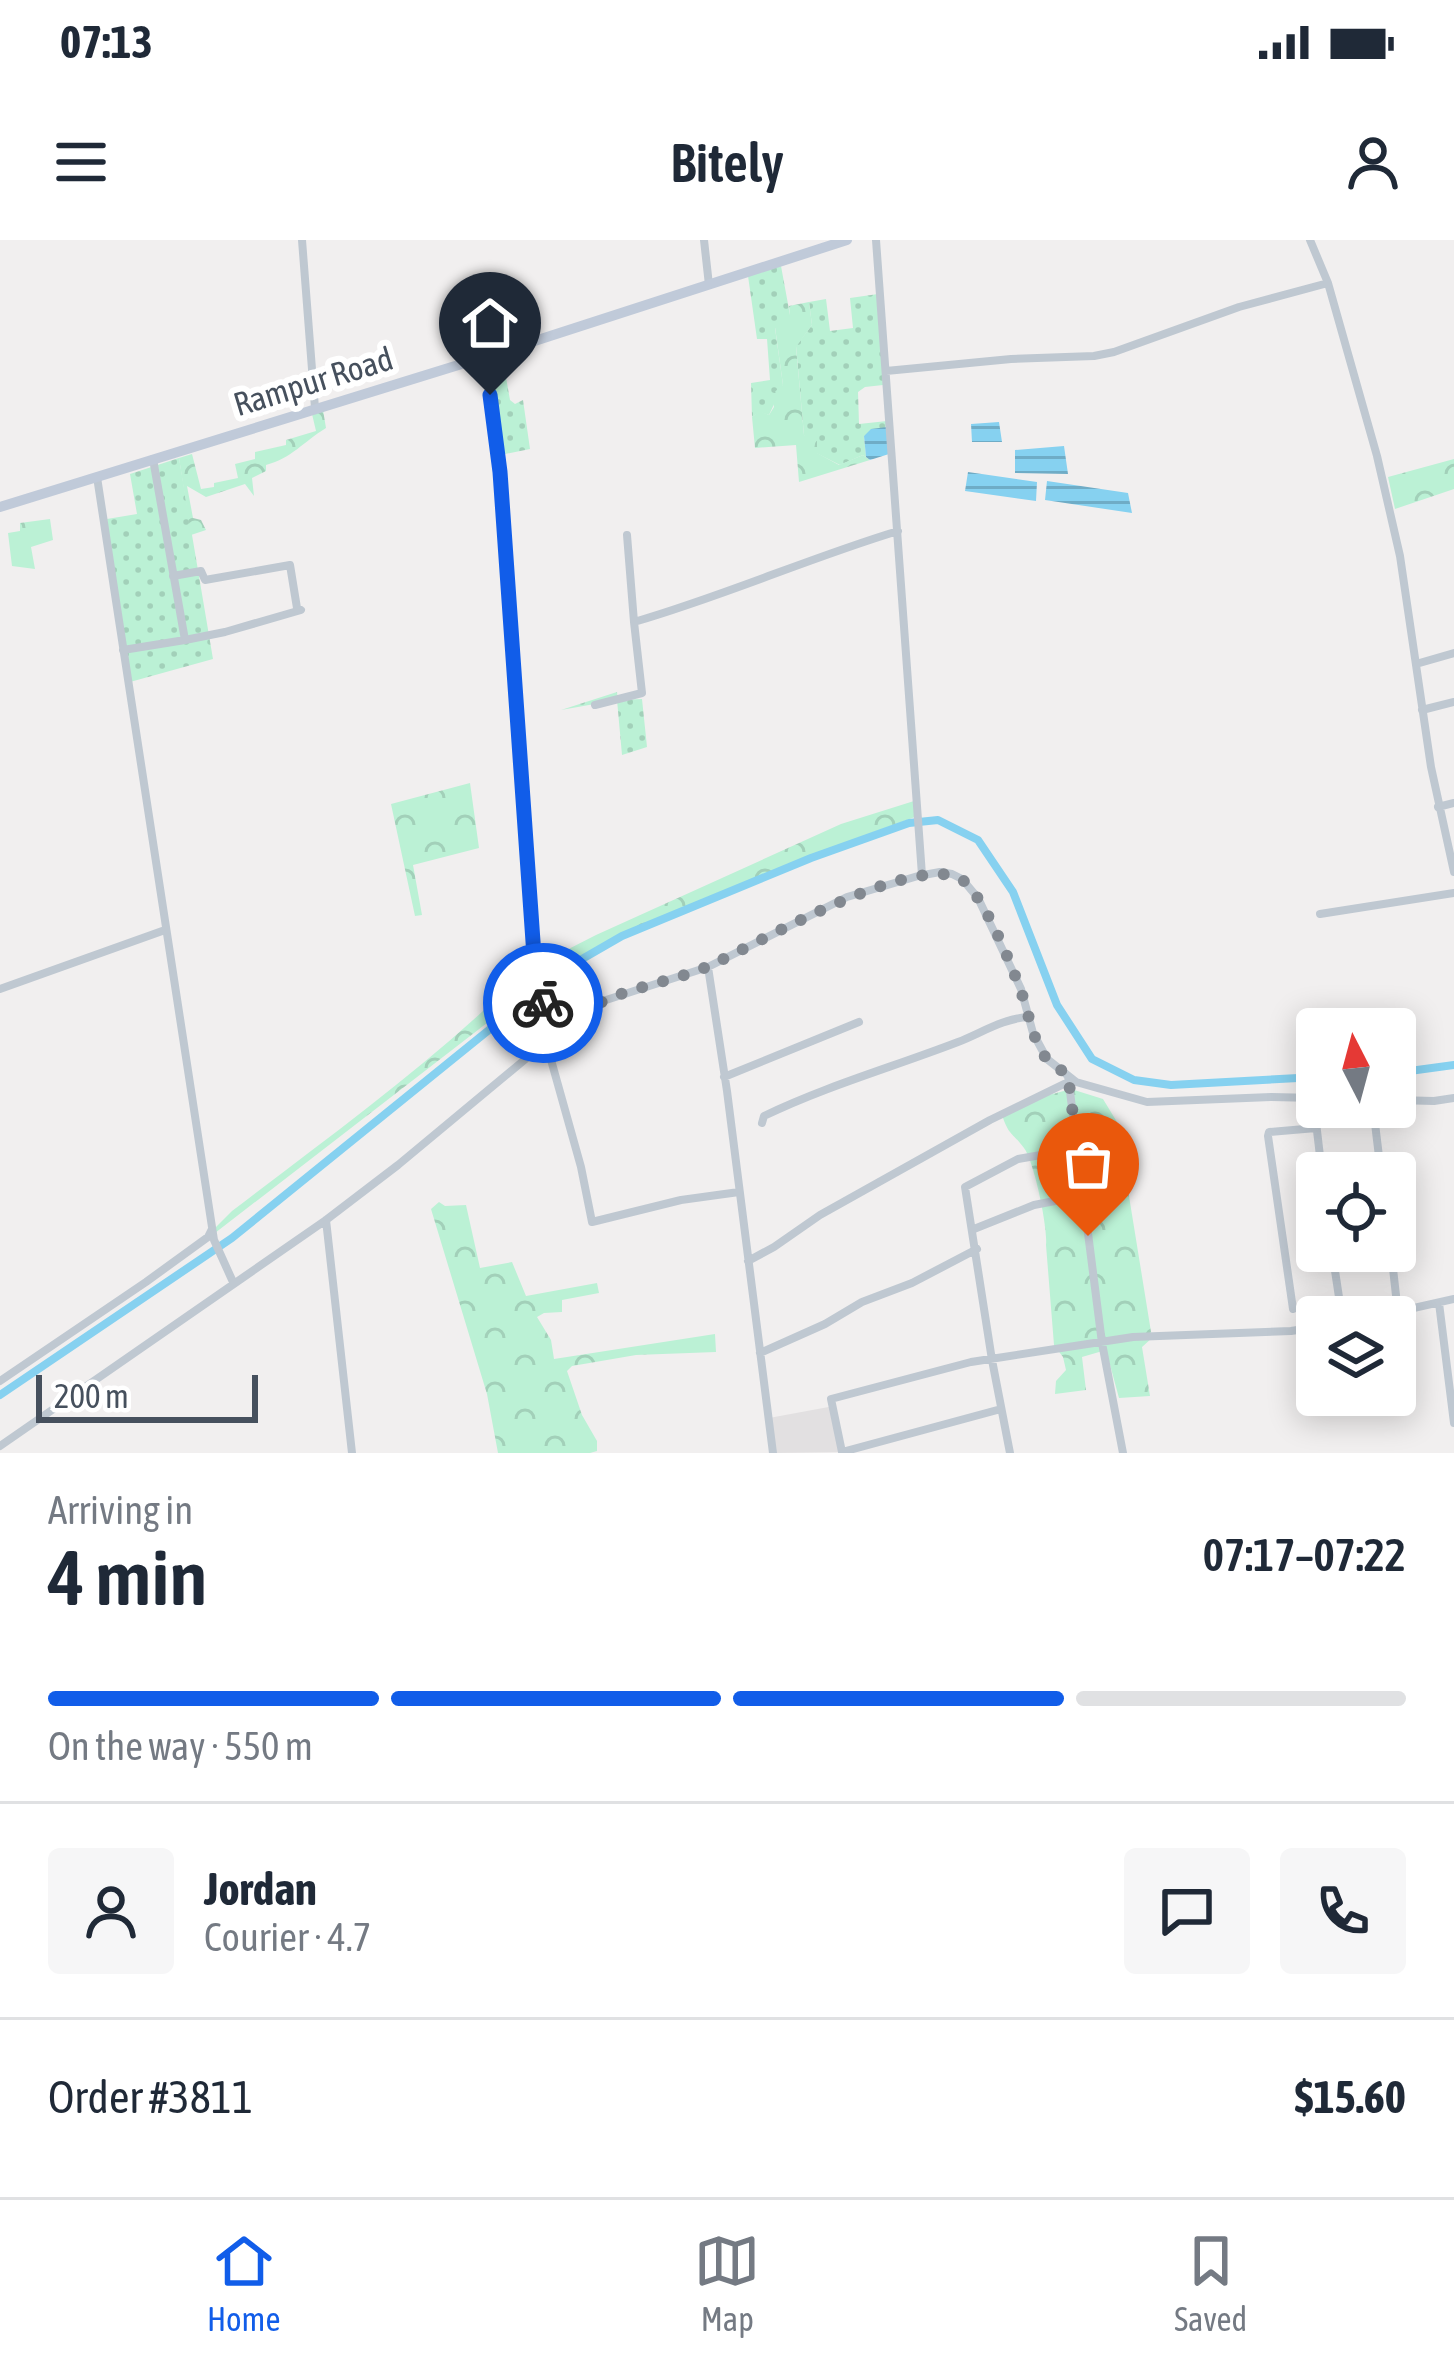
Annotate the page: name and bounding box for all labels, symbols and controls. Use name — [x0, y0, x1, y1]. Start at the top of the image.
text: 07:13 — [60, 16, 153, 68]
icon: menu — [48, 129, 114, 195]
icon: person — [1340, 129, 1406, 195]
text: Bitely — [670, 132, 784, 193]
pin — [439, 272, 541, 395]
icon: home — [457, 290, 523, 356]
street label: Rampur Road — [229, 339, 397, 423]
courier — [483, 943, 603, 1063]
icon: bike — [510, 970, 576, 1036]
north arrow — [1296, 1008, 1416, 1128]
map controls — [1296, 1008, 1416, 1416]
pin — [1037, 1113, 1139, 1236]
icon: bag — [1055, 1131, 1121, 1197]
button: locate — [1296, 1152, 1416, 1272]
button: layers — [1296, 1296, 1416, 1416]
scale bar — [36, 1369, 258, 1422]
text: 200 m — [54, 1377, 129, 1415]
text: Arriving in — [48, 1488, 193, 1532]
text: 07:17–07:22 — [1203, 1529, 1406, 1581]
text: 4 min — [48, 1532, 207, 1622]
text: On the way · 550 m — [48, 1724, 313, 1768]
button: person — [48, 1848, 174, 1974]
button: chat — [1124, 1848, 1250, 1974]
button: phone — [1280, 1848, 1406, 1974]
text: Jordan — [204, 1863, 317, 1915]
text: Courier · 4.7 — [204, 1915, 371, 1959]
text: Order #3811 — [48, 2071, 253, 2123]
text: $15.60 — [1294, 2071, 1406, 2123]
tab: Home — [207, 2228, 280, 2338]
tab: Map — [694, 2228, 760, 2338]
tab: Saved — [1174, 2228, 1247, 2338]

